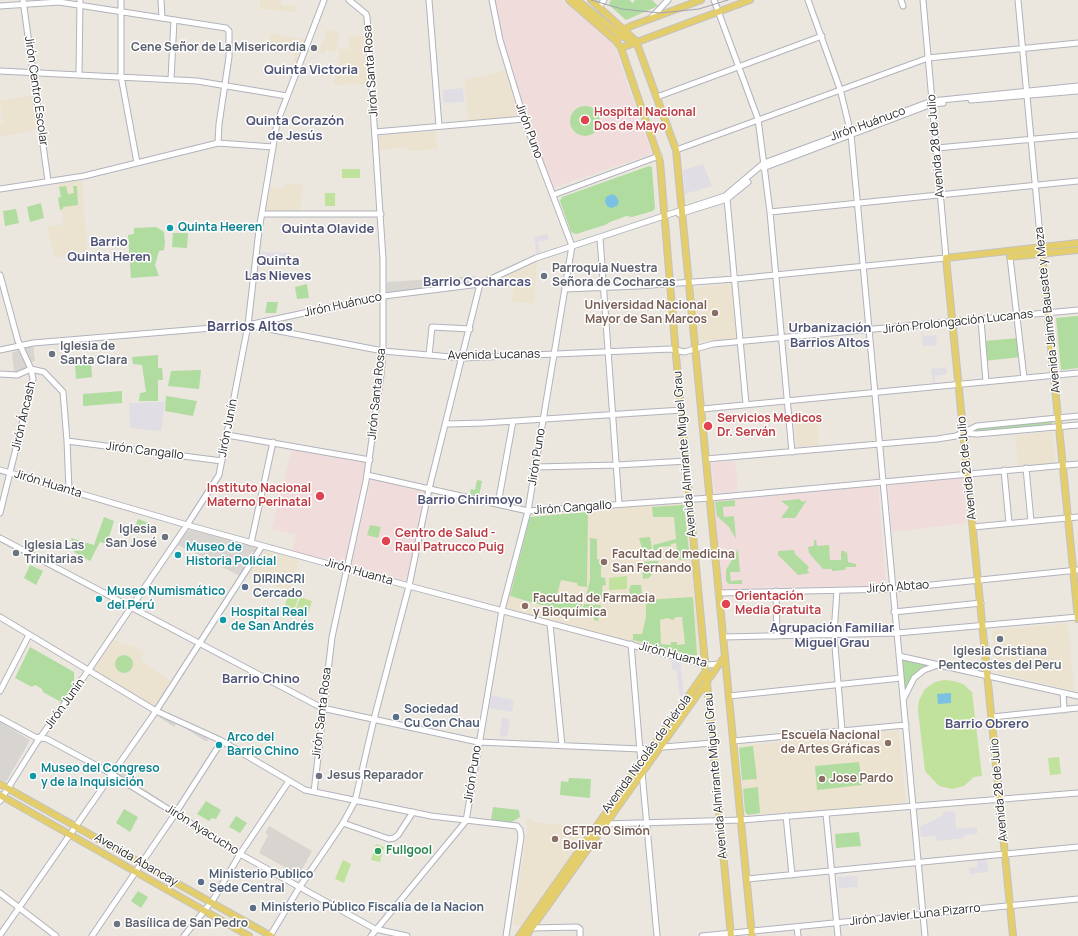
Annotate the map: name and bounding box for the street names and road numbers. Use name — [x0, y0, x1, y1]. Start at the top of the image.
street label: Jirón Santa Rosa — [361, 25, 381, 117]
street label: Jirón Centro Escolar — [21, 35, 51, 147]
street label: Avenida 28 de Julio — [924, 94, 948, 198]
street label: Jirón Puno — [512, 101, 546, 161]
street label: Jirón Huánuco — [828, 104, 908, 144]
street label: Avenida Jaime Bausate y Meza — [1032, 226, 1064, 394]
street label: Jirón Huánuco — [303, 290, 383, 320]
street label: Jirón Prolongación Lucanas — [882, 307, 1034, 337]
street label: Avenida Lucanas — [448, 347, 540, 363]
street label: Jirón Santa Rosa — [365, 348, 389, 440]
street label: Avenida Almirante Miguel Grau — [671, 370, 699, 538]
street label: Jirón Áncash — [9, 380, 39, 452]
street label: Jirón Junín — [215, 398, 241, 458]
street label: Avenida 28 de Julio — [954, 416, 980, 520]
street label: Jirón Puno — [525, 427, 549, 487]
street label: Jirón Cangallo — [105, 439, 185, 463]
street label: Jirón Huanta — [13, 467, 83, 501]
street label: Jirón Cangallo — [534, 498, 612, 518]
street label: Jirón Huanta — [323, 555, 395, 589]
street label: Jirón Abtao — [866, 578, 930, 596]
street label: Jirón Huanta — [637, 639, 709, 671]
street label: Jirón Santa Rosa — [309, 667, 335, 759]
street label: Jirón Junín — [42, 676, 88, 732]
street label: Avenida Nicolás de Piérola — [599, 692, 695, 816]
street label: Avenida Almirante Miguel Grau — [702, 692, 730, 860]
street label: Avenida 28 de Julio — [987, 738, 1011, 842]
street label: Jirón Puno — [461, 744, 485, 804]
street label: Jirón Ayacucho — [163, 802, 241, 858]
street label: Avenida Abancay — [92, 830, 180, 890]
street label: Jirón Javier Luna Pizarro — [849, 901, 981, 929]

